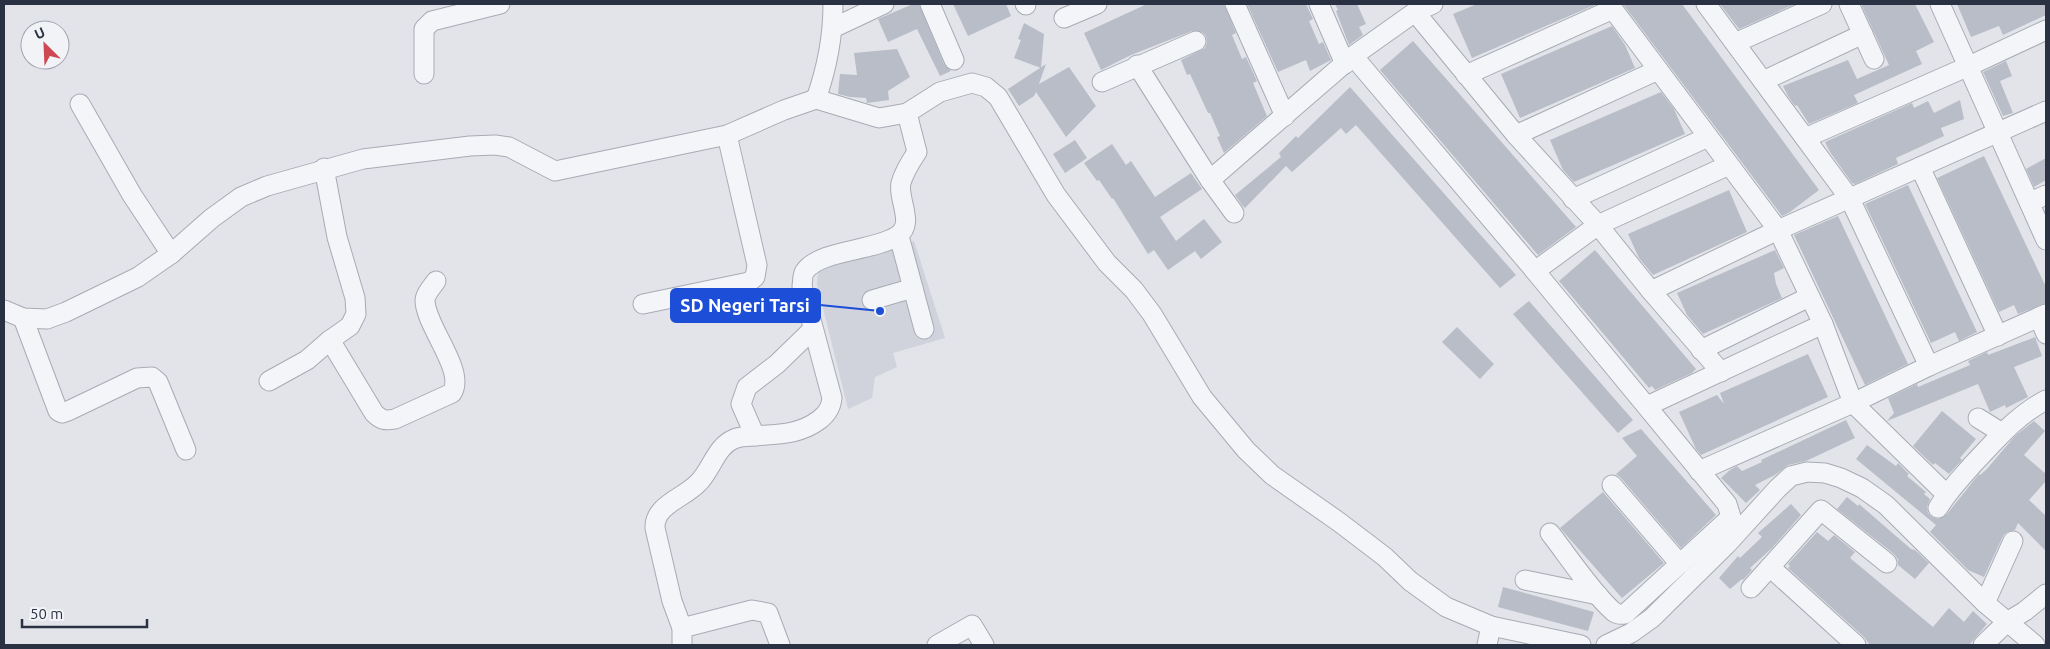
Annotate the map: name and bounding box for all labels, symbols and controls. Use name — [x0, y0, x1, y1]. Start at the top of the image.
north arrow — [20, 20, 70, 70]
text: U — [32, 24, 47, 42]
callout: SD Negeri Tarsi — [671, 289, 820, 322]
text: SD Negeri Tarsi — [680, 295, 810, 315]
scale bar — [22, 596, 148, 628]
text: 50 m — [30, 605, 63, 622]

